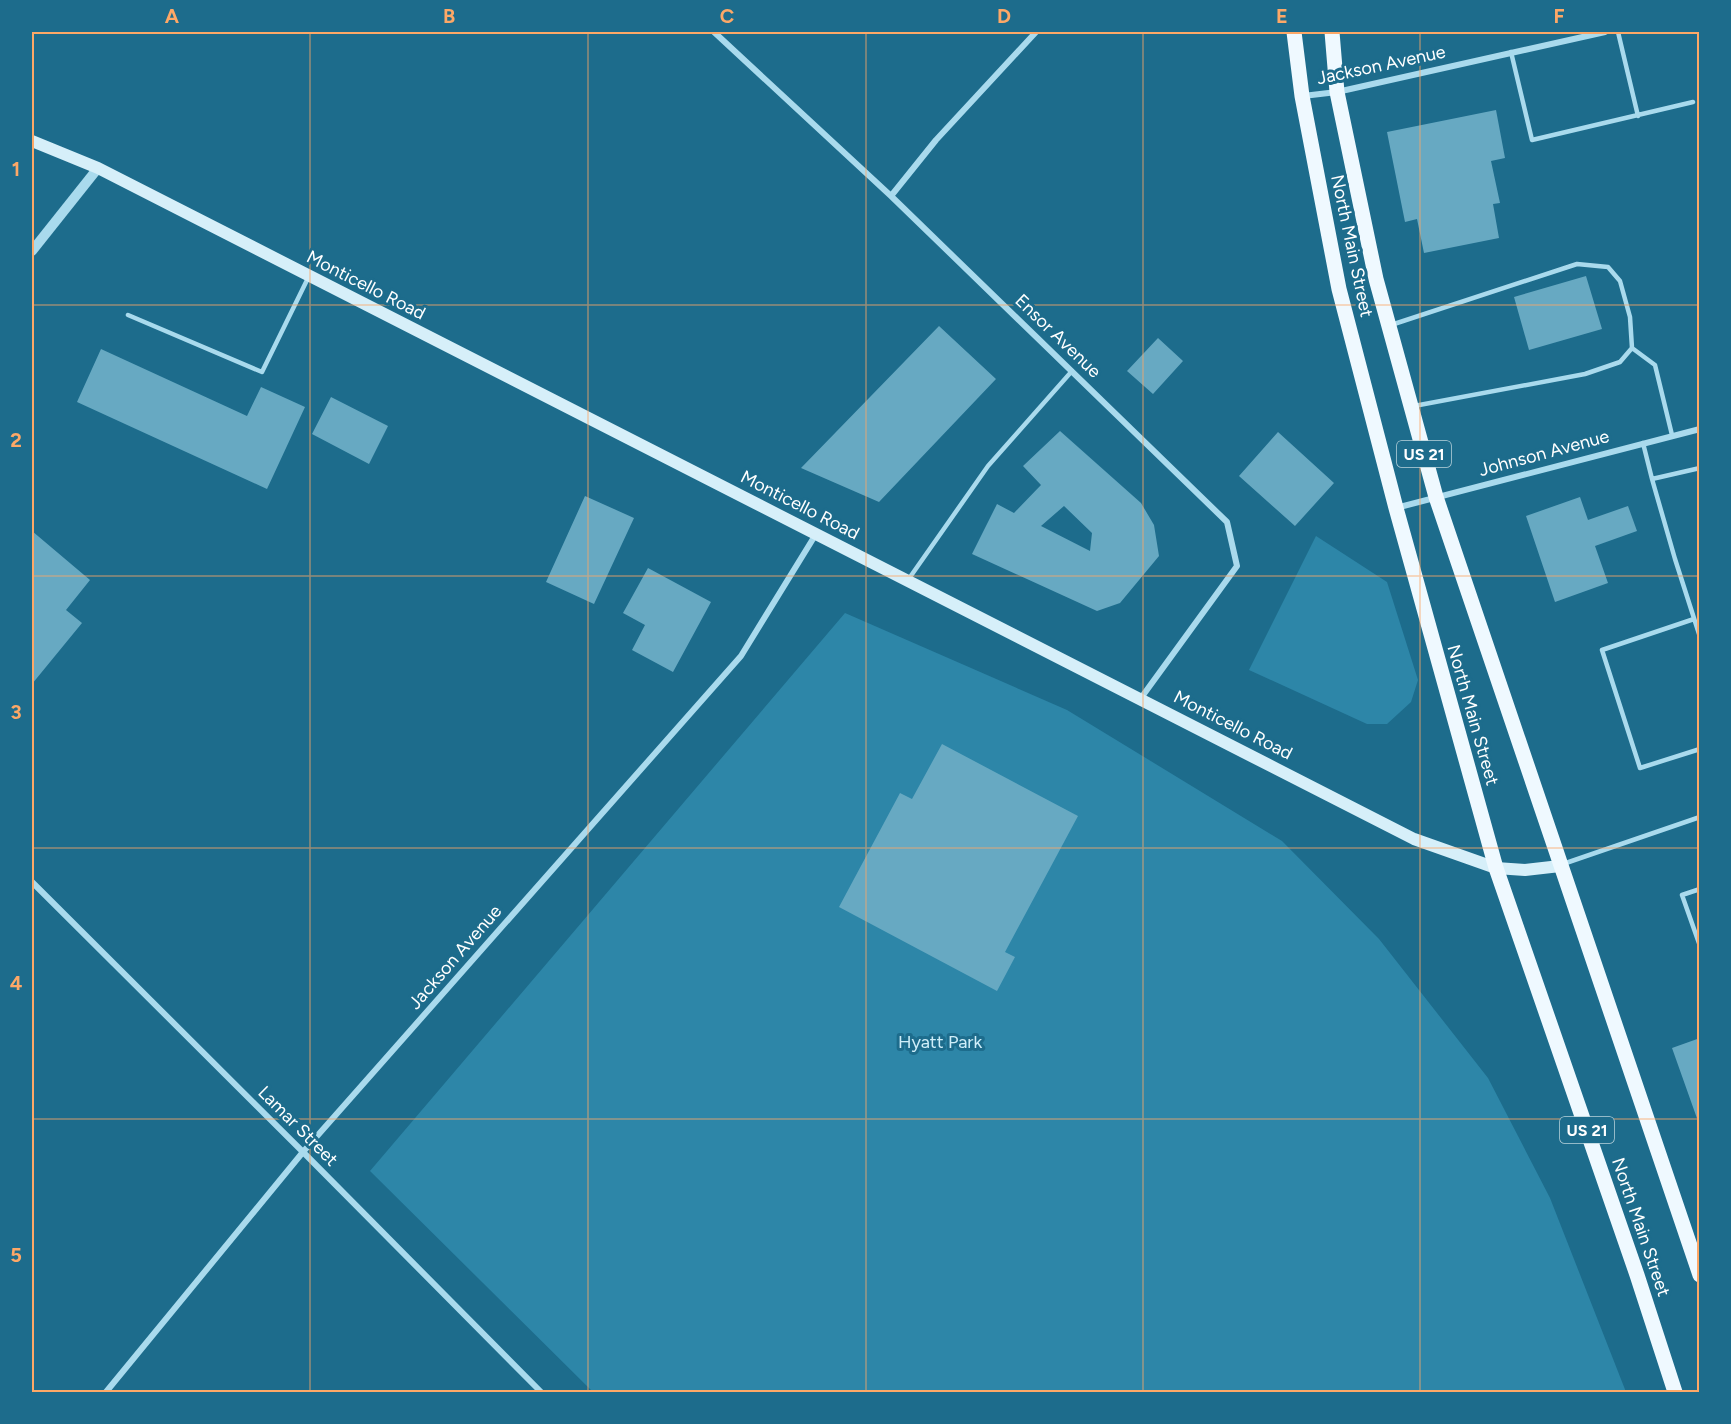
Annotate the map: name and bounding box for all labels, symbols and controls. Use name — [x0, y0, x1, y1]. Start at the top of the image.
text: A — [165, 4, 180, 28]
text: B — [443, 4, 455, 28]
text: C — [720, 4, 734, 28]
text: D — [997, 4, 1011, 28]
text: E — [1276, 4, 1288, 28]
text: F — [1553, 4, 1565, 28]
street label: Jackson Avenue — [1315, 41, 1448, 89]
text: 1 — [12, 157, 20, 181]
street label: North Main Street — [1326, 173, 1378, 319]
street label: Monticello Road — [303, 246, 429, 324]
street label: Ensor Avenue — [1010, 290, 1106, 383]
street label: Johnson Avenue — [1476, 425, 1612, 481]
text: 2 — [10, 428, 22, 452]
road number: US 21 — [1397, 441, 1451, 467]
street label: Monticello Road — [737, 466, 863, 544]
street label: North Main Street — [1442, 642, 1504, 788]
street label: Monticello Road — [1170, 686, 1296, 764]
text: 3 — [10, 700, 22, 724]
street label: Jackson Avenue — [404, 900, 506, 1014]
text: 4 — [10, 971, 23, 995]
park label: Hyatt Park — [898, 1031, 982, 1053]
street label: Lamar Street — [253, 1081, 343, 1171]
road number: US 21 — [1560, 1117, 1614, 1143]
street label: North Main Street — [1607, 1155, 1675, 1299]
text: 5 — [10, 1243, 22, 1267]

